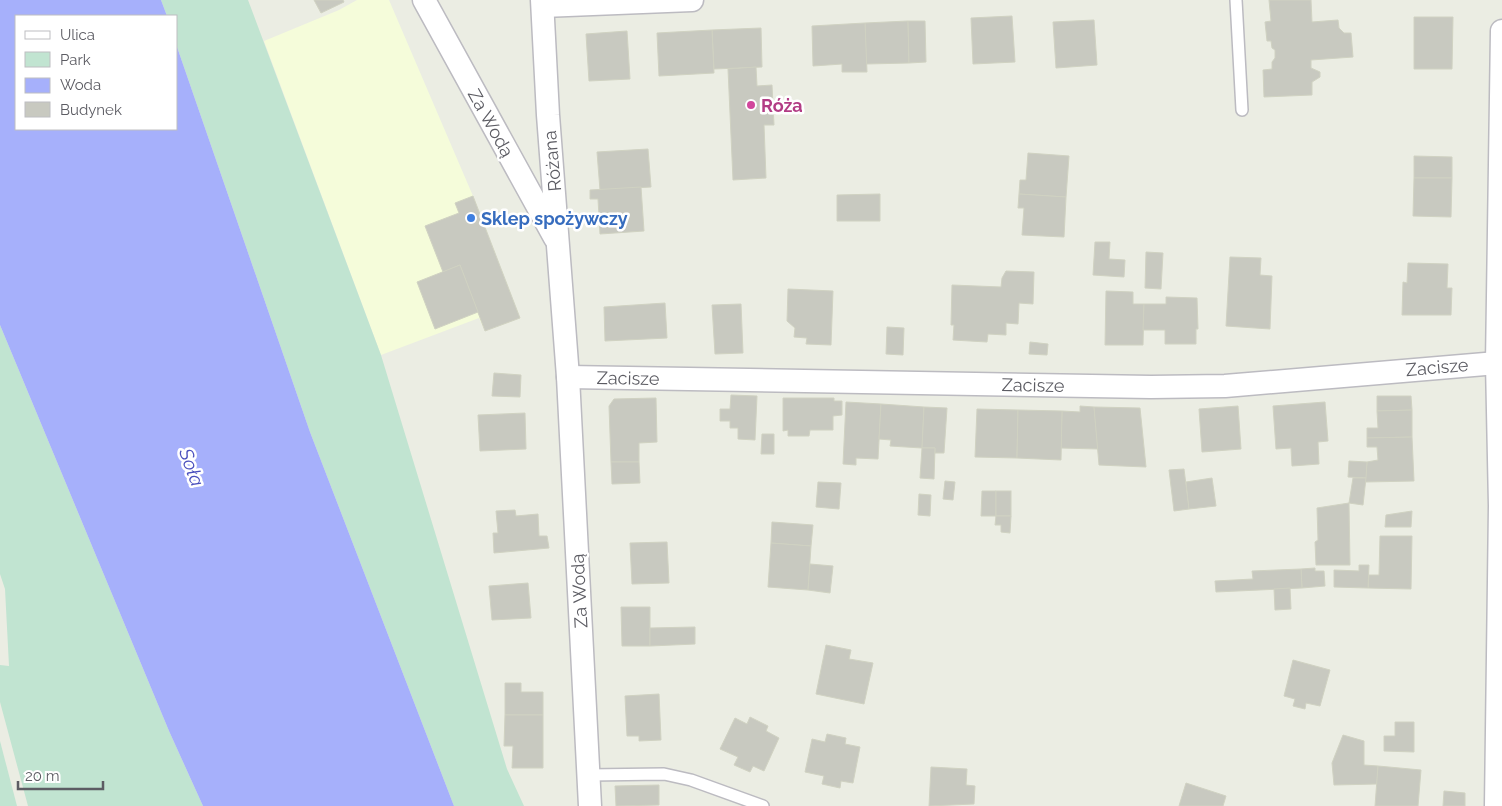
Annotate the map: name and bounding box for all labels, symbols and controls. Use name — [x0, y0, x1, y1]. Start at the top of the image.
legend — [15, 15, 178, 130]
text: Ulica — [60, 26, 95, 44]
text: Park — [60, 51, 91, 69]
text: Woda — [60, 76, 101, 94]
street label: Za Wodą — [464, 85, 518, 161]
place label: Róża — [761, 95, 803, 116]
marker: Róża — [745, 99, 757, 111]
text: Budynek — [60, 101, 122, 119]
street label: Różana — [539, 130, 565, 192]
place label: Sklep spożywczy — [481, 208, 628, 229]
marker: Sklep spożywczy — [465, 212, 477, 224]
street label: Zacisze — [1405, 354, 1470, 380]
street label: Zacisze — [596, 367, 660, 389]
street label: Zacisze — [1001, 374, 1065, 396]
water label: Soła — [175, 444, 209, 489]
street label: Za Wodą — [567, 553, 591, 629]
scale bar — [18, 758, 102, 790]
text: 20 m — [25, 767, 60, 785]

